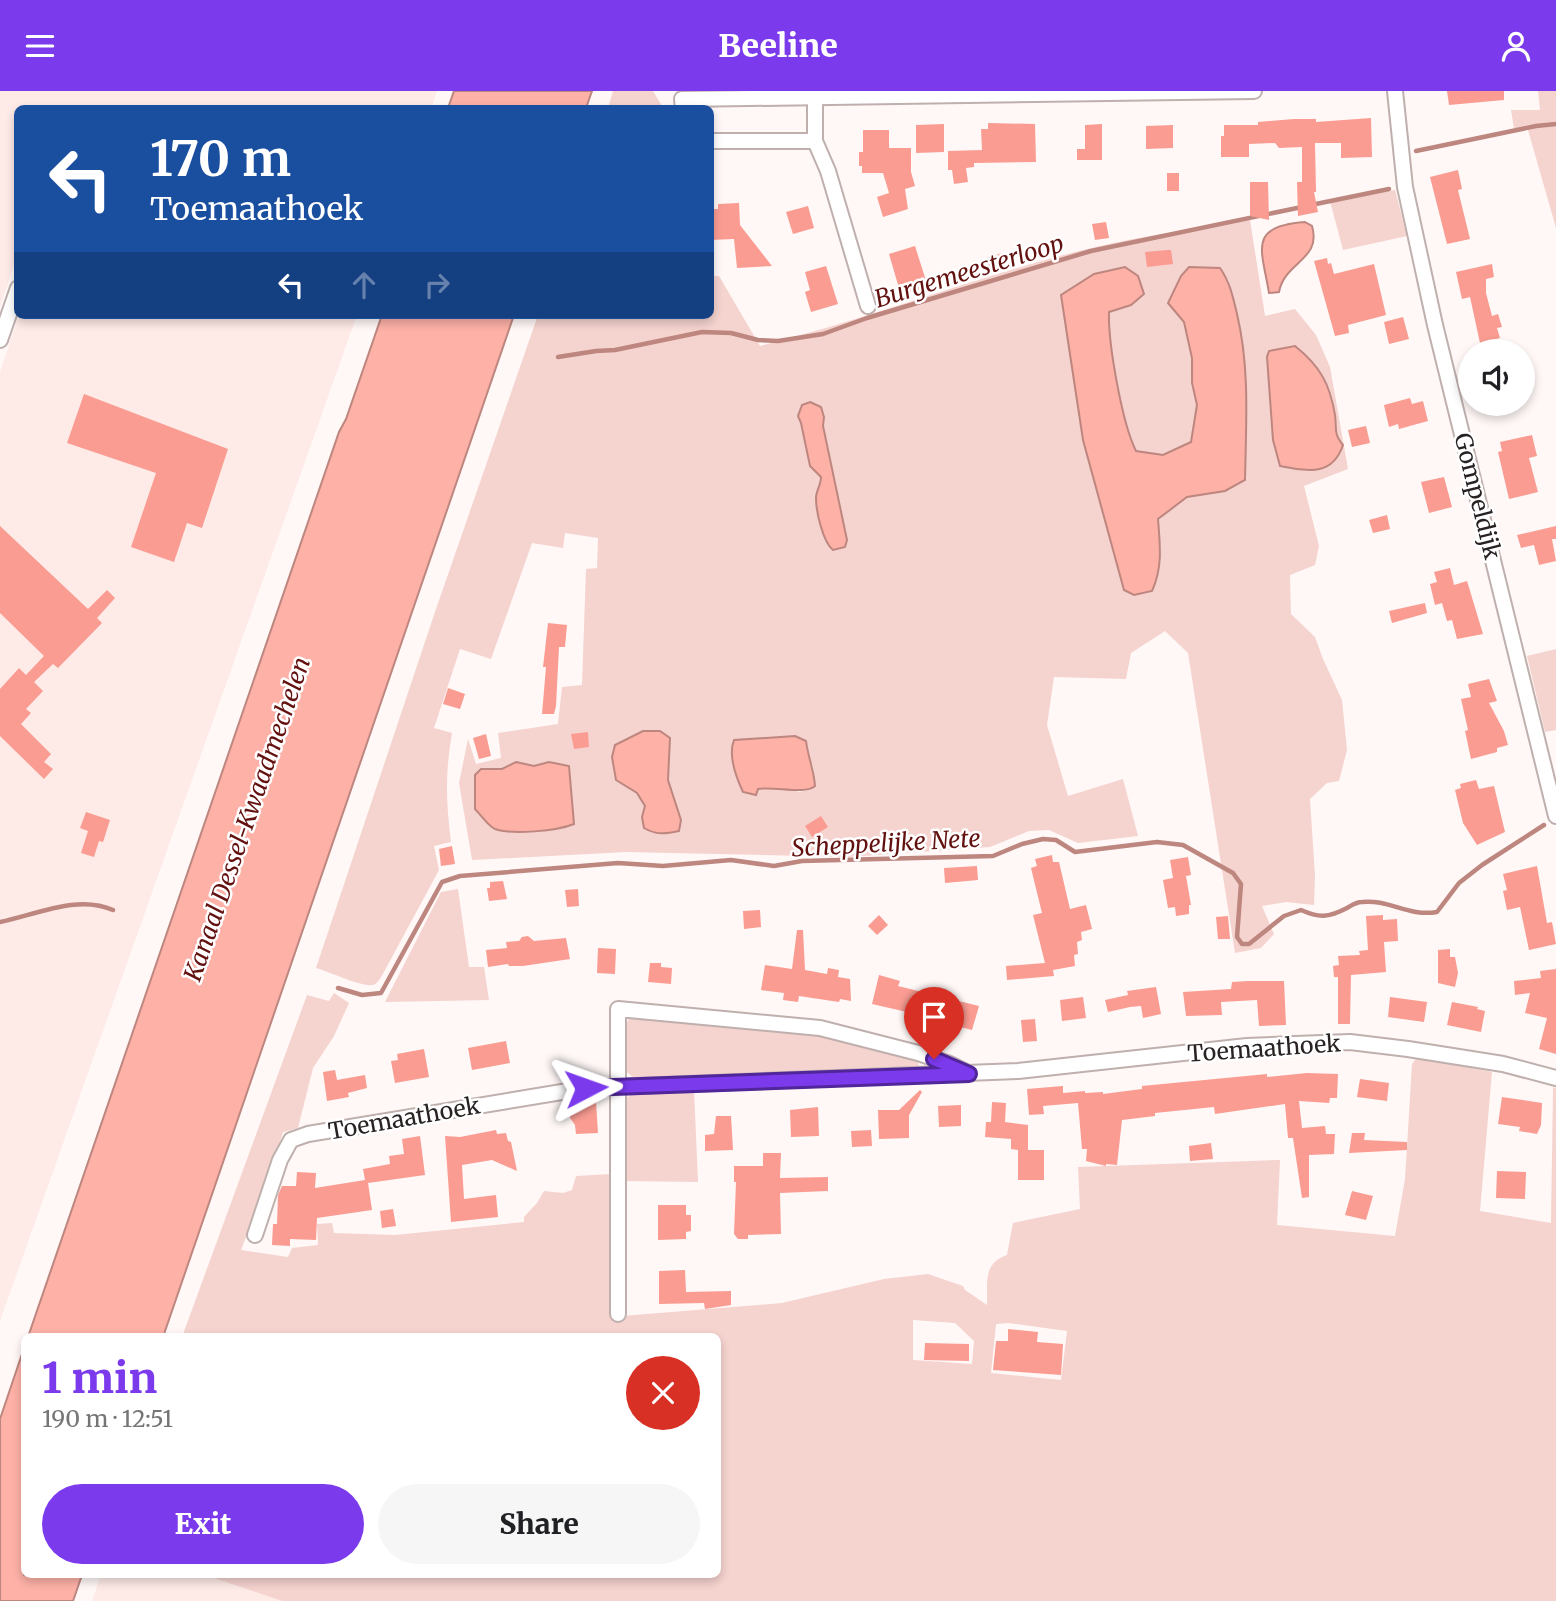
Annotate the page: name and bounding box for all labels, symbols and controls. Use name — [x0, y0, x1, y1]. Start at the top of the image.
text: Beeline — [718, 26, 838, 66]
icon: menu — [21, 27, 59, 65]
icon: person — [1497, 27, 1535, 65]
text: 170 m — [150, 128, 291, 189]
icon: left — [35, 133, 126, 224]
text: Toemaathoek — [150, 189, 363, 229]
water label: Burgemeesterloop — [871, 228, 1067, 314]
icon: left — [272, 266, 310, 304]
icon: ahead — [345, 266, 383, 304]
icon: right — [418, 266, 456, 304]
map controls — [1458, 339, 1535, 416]
button: sound — [1458, 339, 1535, 416]
street label: Gompeldijk — [1448, 430, 1508, 562]
water label: Kanaal Dessel-Kwaadmechelen — [177, 653, 317, 986]
water label: Scheppelijke Nete — [791, 823, 981, 863]
pin — [904, 987, 964, 1059]
icon: arrive — [915, 998, 953, 1036]
street label: Toemaathoek — [1187, 1028, 1342, 1068]
position arrow — [549, 1051, 623, 1125]
street label: Toemaathoek — [326, 1090, 482, 1146]
text: 1 min — [42, 1352, 157, 1404]
button: close — [626, 1356, 700, 1430]
text: 190 m · 12:51 — [42, 1404, 173, 1433]
button: Exit — [42, 1484, 364, 1564]
button: Share — [378, 1484, 700, 1564]

